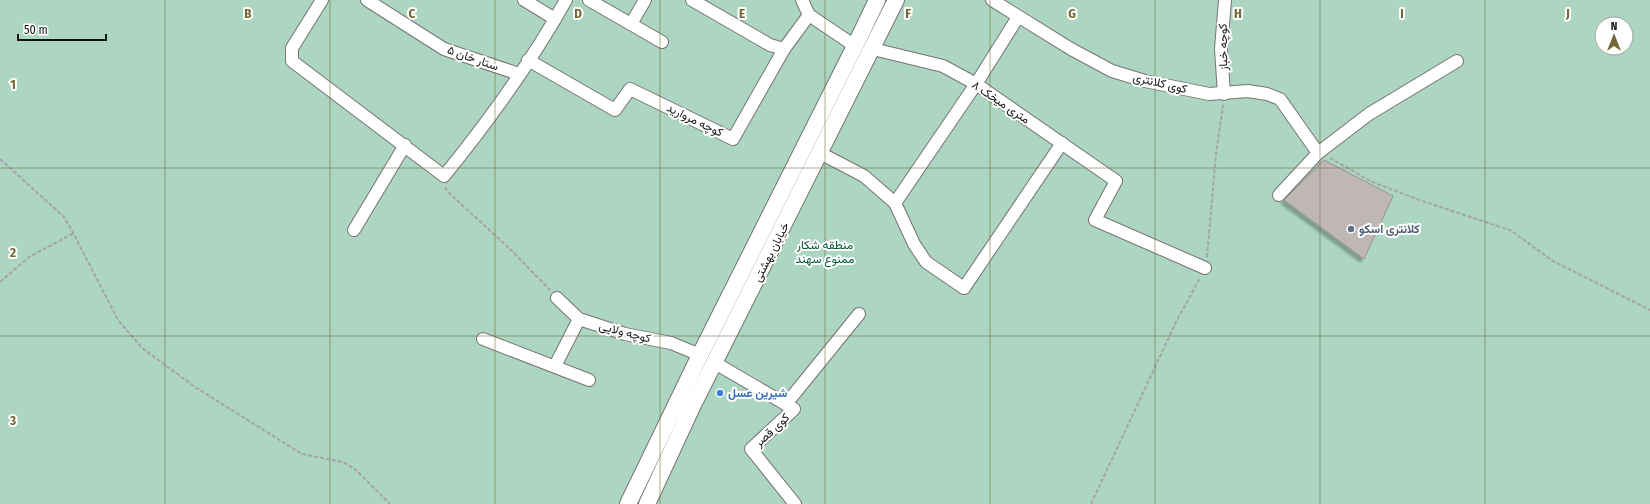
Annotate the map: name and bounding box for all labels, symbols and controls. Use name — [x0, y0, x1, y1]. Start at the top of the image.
text: B — [244, 6, 252, 21]
text: C — [409, 6, 416, 21]
text: D — [574, 6, 582, 21]
text: E — [739, 6, 745, 21]
text: F — [905, 6, 911, 21]
text: G — [1068, 6, 1076, 21]
text: H — [1234, 6, 1242, 21]
text: I — [1400, 6, 1404, 21]
text: J — [1565, 6, 1570, 21]
scale bar — [18, 16, 106, 42]
north arrow — [1594, 16, 1634, 56]
text: N — [1611, 20, 1617, 33]
text: 50 m — [24, 23, 48, 37]
street label: کوچه خباز — [1216, 23, 1231, 72]
street label: ستار خان ۵ — [445, 43, 500, 74]
street label: کوی کلانتری — [1131, 70, 1189, 97]
text: 1 — [10, 77, 16, 92]
street label: ۸ متری میخک — [969, 78, 1033, 127]
street label: کوچه مروارید — [664, 100, 725, 141]
street label: خیابان بهشتی — [750, 220, 793, 285]
place label: کلانتری اسکو — [1359, 222, 1420, 237]
marker: کلانتری اسکو — [1346, 224, 1356, 234]
park label: منطقه شکار ممنوع سهند — [796, 238, 854, 268]
text: 2 — [9, 245, 16, 260]
street label: کوچه ولایی — [597, 318, 652, 347]
place label: شیرین عسل — [728, 386, 788, 401]
marker: شیرین عسل — [715, 388, 725, 398]
street label: کوی قصر — [751, 410, 793, 451]
text: 3 — [9, 413, 16, 428]

